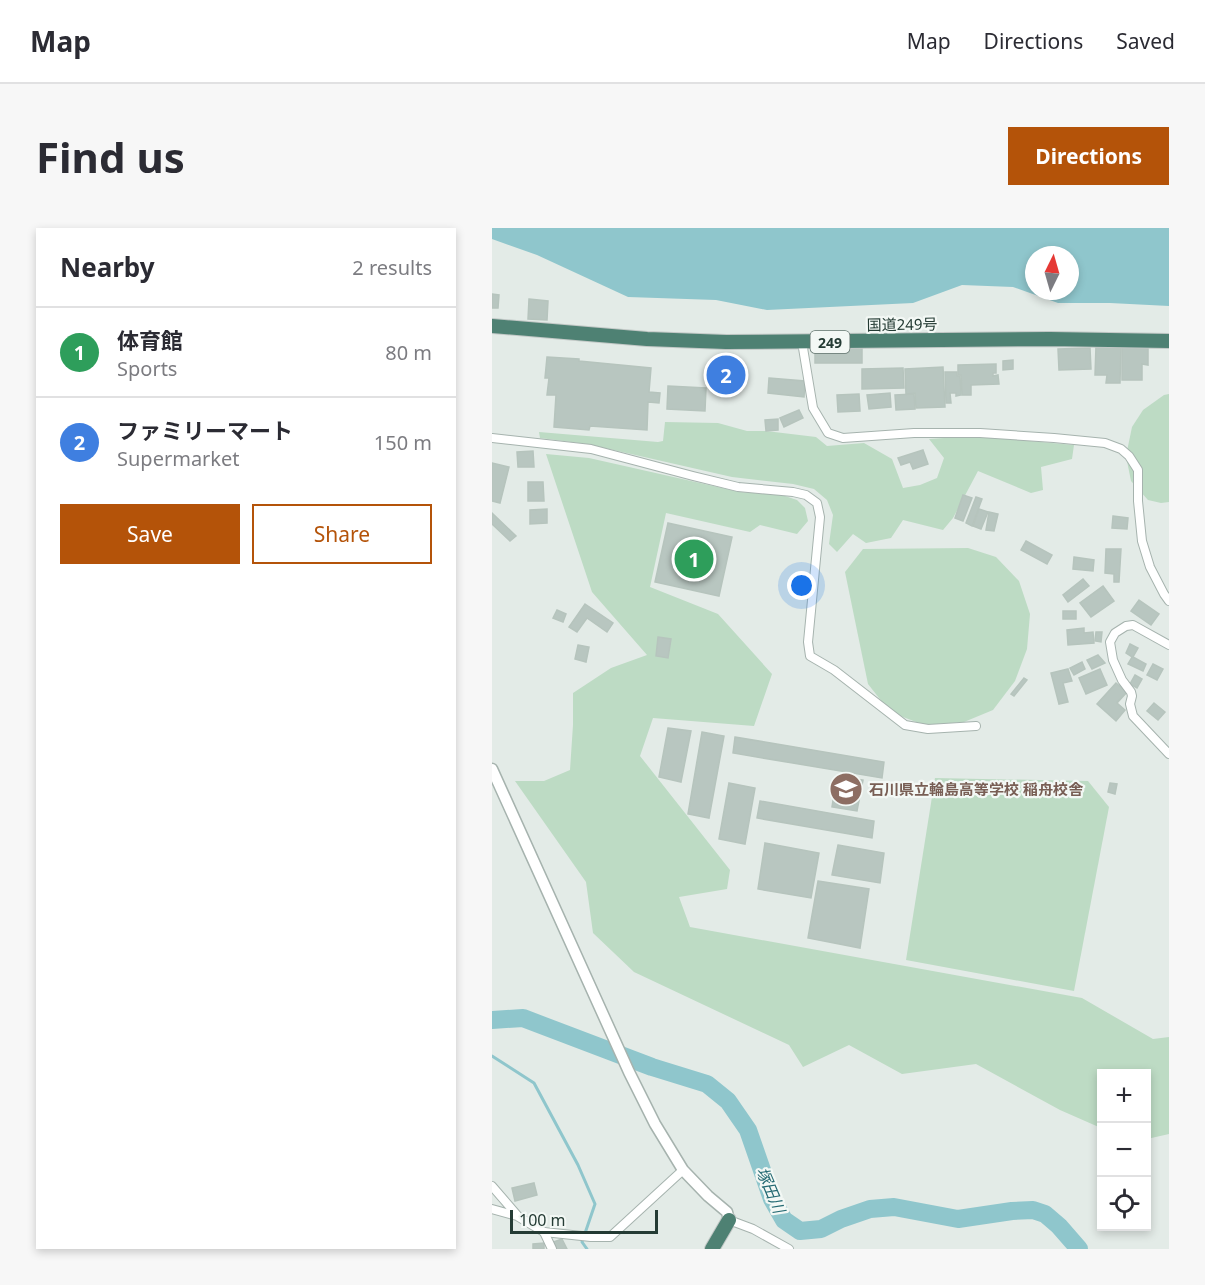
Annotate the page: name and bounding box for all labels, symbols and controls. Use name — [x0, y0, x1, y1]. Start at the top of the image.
text: Map — [30, 22, 91, 60]
text: Map — [907, 27, 951, 55]
text: Directions — [984, 27, 1083, 55]
text: Saved — [1116, 27, 1175, 55]
button: Directions — [1008, 127, 1169, 185]
text: Find us — [36, 128, 185, 185]
north arrow — [1025, 246, 1079, 300]
text: Nearby — [60, 249, 155, 285]
text: 2 results — [352, 254, 432, 281]
street label: 国道249号 — [866, 313, 938, 335]
text: 体育館 — [117, 325, 183, 355]
road number: 249 — [810, 331, 850, 353]
text: 1 — [74, 339, 85, 366]
text: 80 m — [385, 339, 432, 366]
pin: 2 — [706, 352, 746, 398]
text: Sports — [117, 355, 177, 382]
text: ファミリーマート — [117, 415, 293, 445]
text: 2 — [74, 429, 85, 456]
text: 150 m — [374, 429, 432, 456]
text: Supermarket — [117, 445, 240, 472]
button: Save — [60, 504, 240, 564]
button: Share — [252, 504, 432, 564]
pin: 1 — [674, 536, 714, 582]
your location — [787, 571, 816, 600]
school or university icon: 石川県立輪島高等学校 稲舟校舎 — [828, 771, 864, 807]
place label: 石川県立輪島高等学校 稲舟校舎 — [869, 779, 1084, 799]
map controls — [1097, 1069, 1151, 1231]
button: + — [1097, 1069, 1151, 1123]
button: − — [1097, 1123, 1151, 1177]
water label: 塚田川 — [751, 1164, 791, 1218]
button: locate — [1097, 1177, 1151, 1231]
scale bar — [510, 1207, 658, 1234]
text: 100 m — [519, 1209, 566, 1231]

